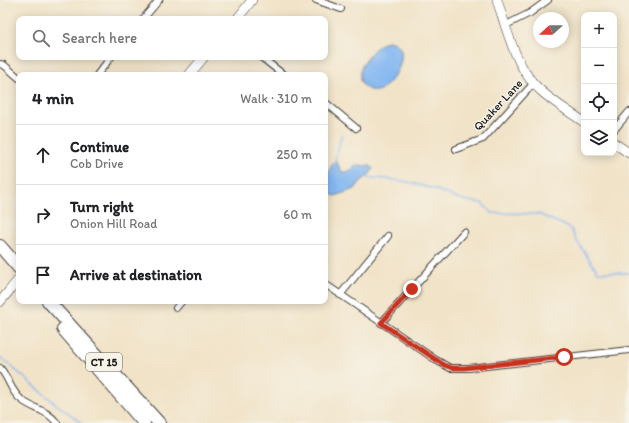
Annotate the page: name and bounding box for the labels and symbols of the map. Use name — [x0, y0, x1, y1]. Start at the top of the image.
north arrow — [533, 12, 569, 48]
street label: Quaker Lane — [471, 76, 526, 134]
route end — [403, 280, 421, 298]
route start — [555, 348, 573, 366]
road number: CT 15 — [86, 353, 122, 371]

